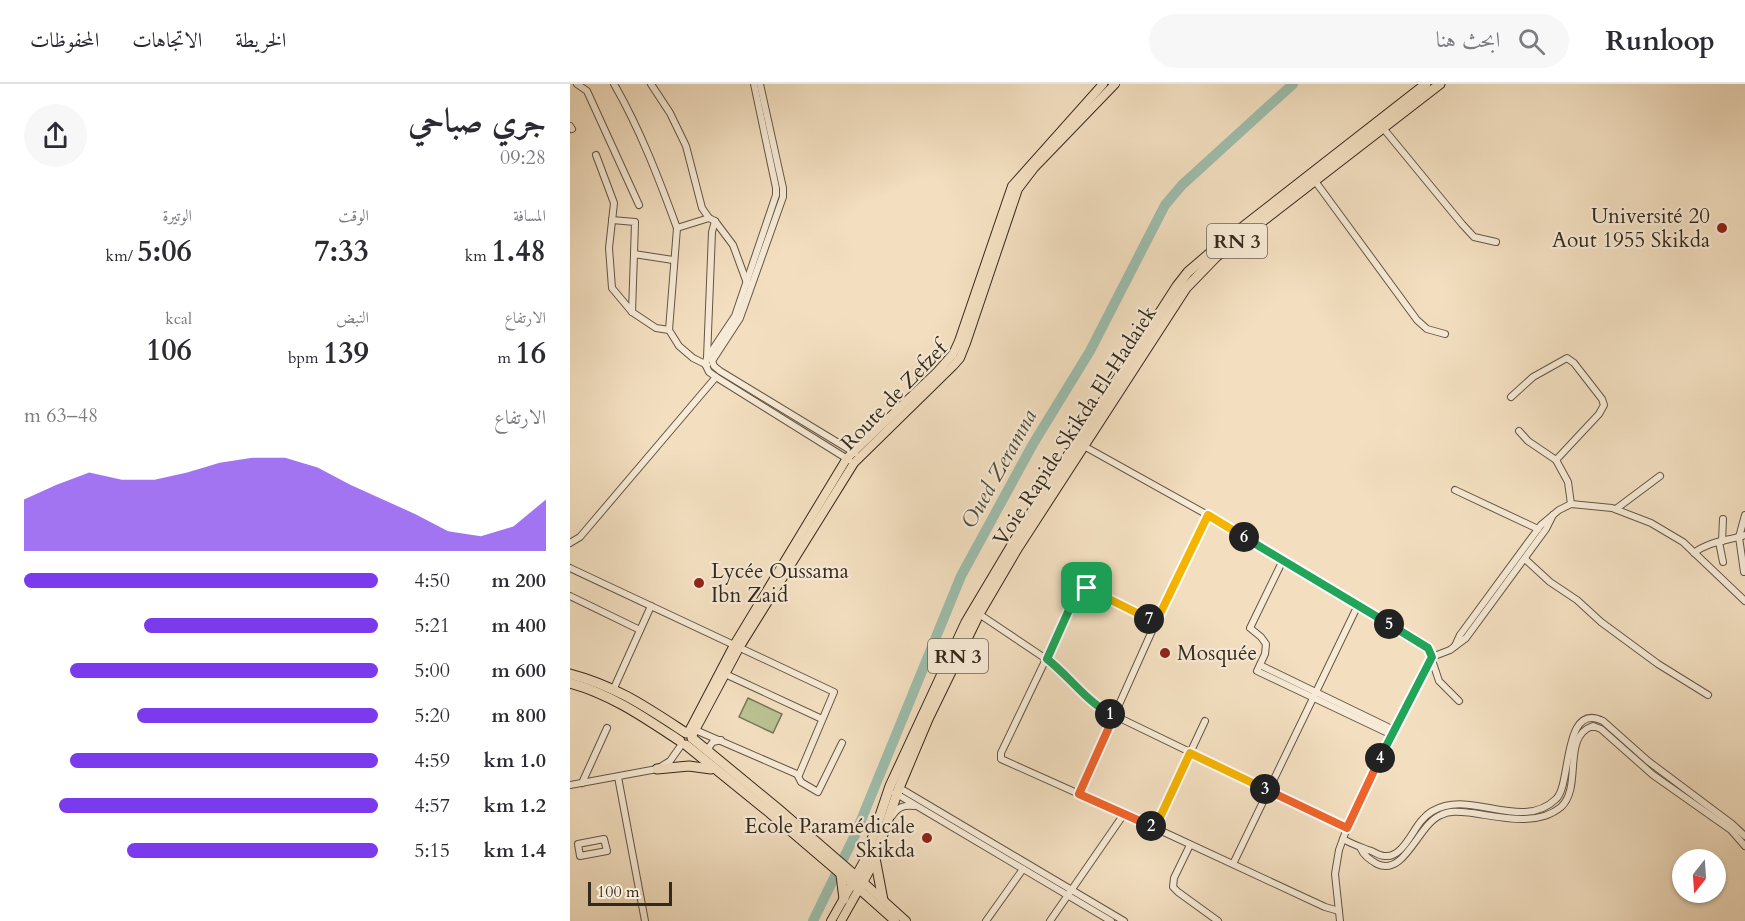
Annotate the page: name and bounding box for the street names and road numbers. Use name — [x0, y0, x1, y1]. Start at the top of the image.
road number: RN 3 — [1207, 224, 1267, 258]
street label: Voie Rapide Skikda El-Hadaiek — [986, 300, 1164, 552]
street label: Route de Zefzef — [834, 332, 956, 457]
road number: RN 3 — [928, 639, 988, 673]

